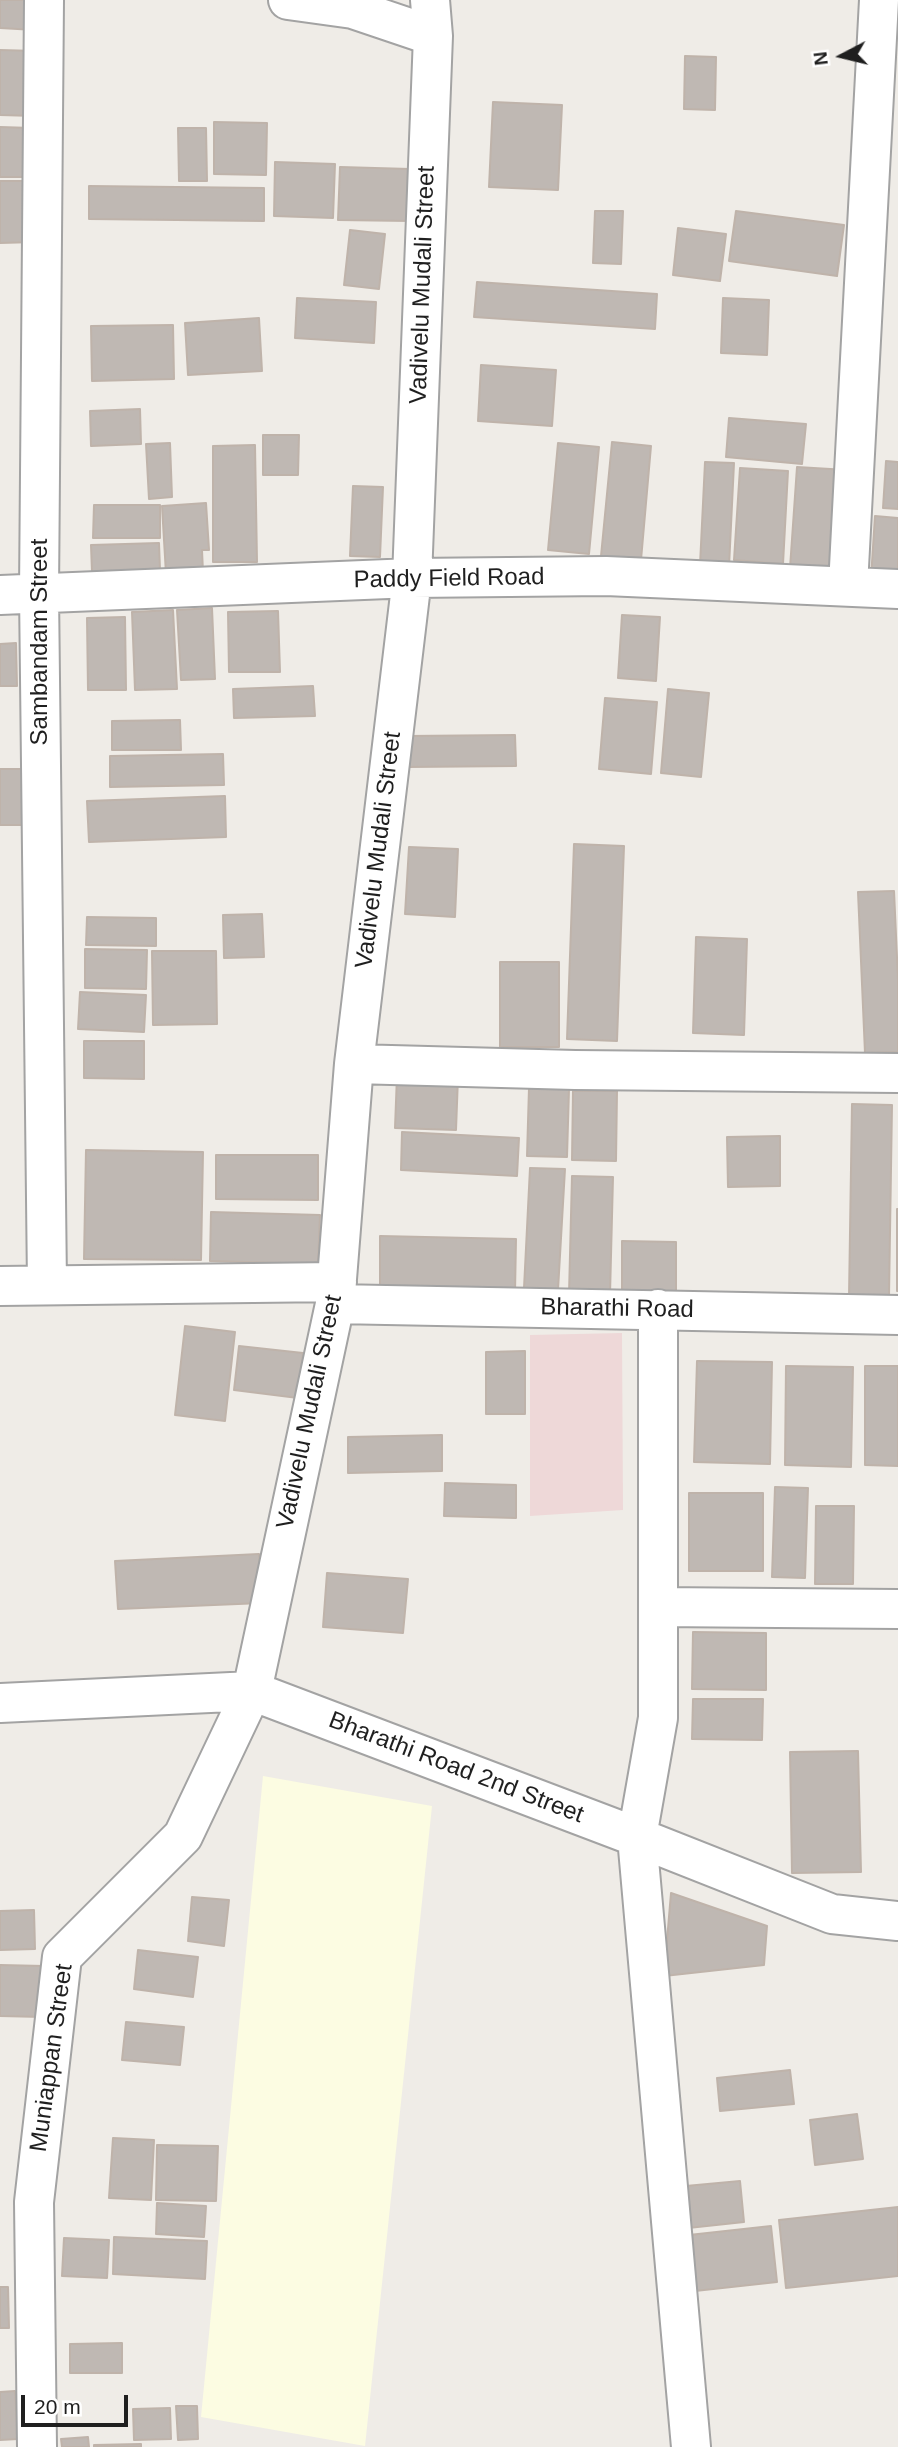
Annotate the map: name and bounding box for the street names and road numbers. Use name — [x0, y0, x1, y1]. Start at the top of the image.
street label: Vadivelu Mudali Street — [404, 165, 442, 405]
street label: Sambandam Street — [26, 539, 54, 745]
street label: Paddy Field Road — [353, 563, 545, 595]
street label: Vadivelu Mudali Street — [350, 730, 408, 970]
street label: Vadivelu Mudali Street — [271, 1292, 349, 1532]
street label: Bharathi Road — [540, 1293, 694, 1325]
street label: Bharathi Road 2nd Street — [324, 1706, 588, 1830]
street label: Muniappan Street — [25, 1962, 79, 2154]

